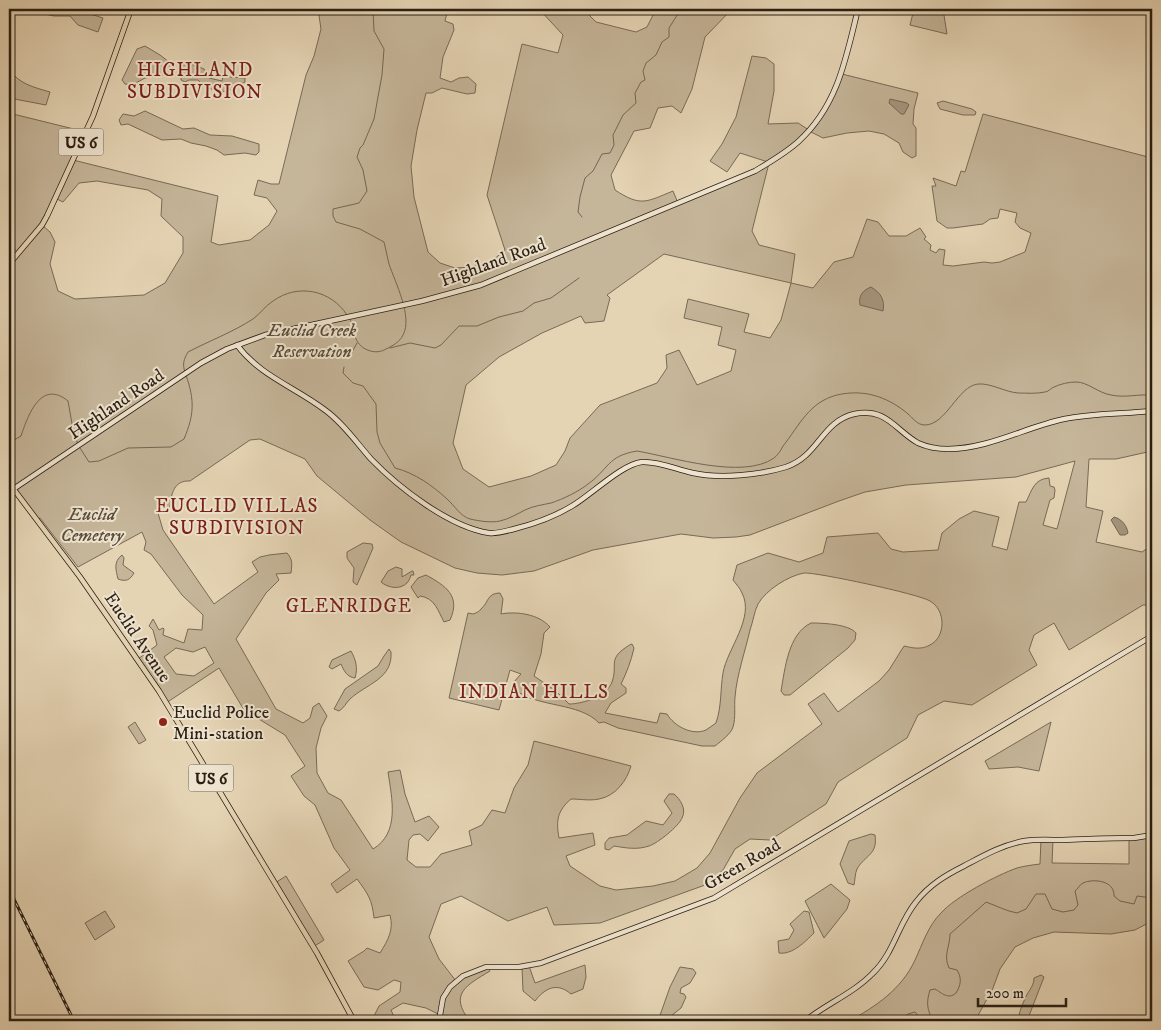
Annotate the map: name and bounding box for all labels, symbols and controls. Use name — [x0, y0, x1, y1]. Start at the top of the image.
district label: HIGHLAND SUBDIVISION — [127, 59, 263, 104]
road number: US 6 — [58, 128, 104, 156]
street label: Highland Road — [438, 234, 549, 292]
park label: Euclid Creek Reservation — [267, 320, 357, 363]
street label: Highland Road — [65, 365, 169, 445]
district label: EUCLID VILLAS SUBDIVISION — [156, 495, 318, 540]
park label: Euclid Cemetery — [61, 504, 124, 547]
street label: Euclid Avenue — [99, 588, 175, 687]
district label: GLENRIDGE — [286, 595, 412, 618]
district label: INDIAN HILLS — [459, 681, 609, 704]
place label: Euclid Police Mini-station — [173, 702, 269, 745]
marker: Euclid Police Mini-station — [157, 716, 169, 728]
road number: US 6 — [188, 764, 234, 791]
street label: Green Road — [700, 834, 785, 896]
scale bar — [978, 975, 1066, 1007]
text: 200 m — [986, 984, 1024, 1003]

